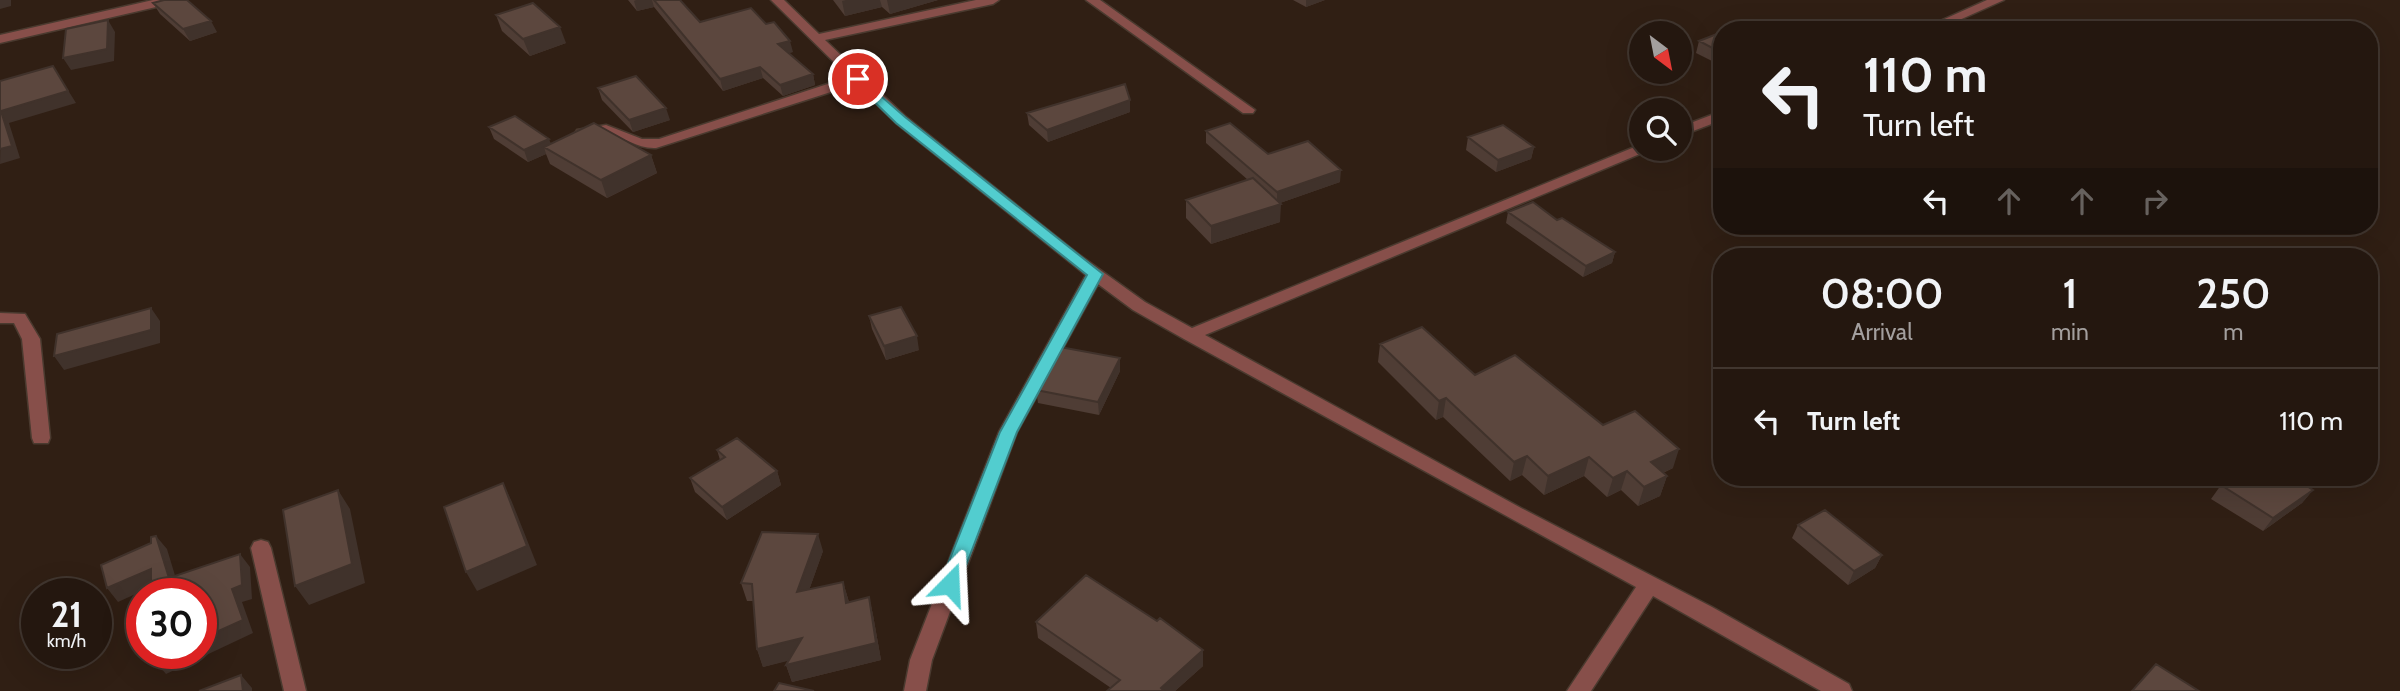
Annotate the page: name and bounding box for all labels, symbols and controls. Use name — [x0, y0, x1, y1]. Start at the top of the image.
north arrow — [1629, 21, 1692, 84]
map controls — [1629, 21, 1692, 161]
text: 110 m — [1863, 45, 1987, 104]
pin — [828, 49, 888, 109]
icon: left — [1748, 49, 1839, 140]
icon: arrive — [839, 60, 877, 98]
button: search — [1629, 98, 1692, 161]
text: Turn left — [1863, 105, 1974, 144]
icon: left — [1917, 182, 1955, 220]
icon: ahead — [1990, 182, 2028, 220]
icon: ahead — [2063, 182, 2101, 220]
icon: right — [2136, 182, 2174, 220]
text: 08:00 — [1820, 267, 1944, 319]
text: 1 — [2062, 267, 2077, 319]
text: 250 — [2196, 267, 2271, 319]
text: Arrival — [1851, 318, 1913, 346]
text: min — [2051, 318, 2089, 346]
text: m — [2223, 318, 2243, 346]
icon: left — [1748, 402, 1786, 440]
text: Turn left — [1807, 405, 1900, 437]
text: 110 m — [2279, 405, 2343, 437]
position arrow — [913, 547, 987, 621]
speed limit sign: 30 — [126, 578, 217, 669]
text: 21 — [51, 593, 82, 636]
text: km/h — [47, 630, 86, 652]

